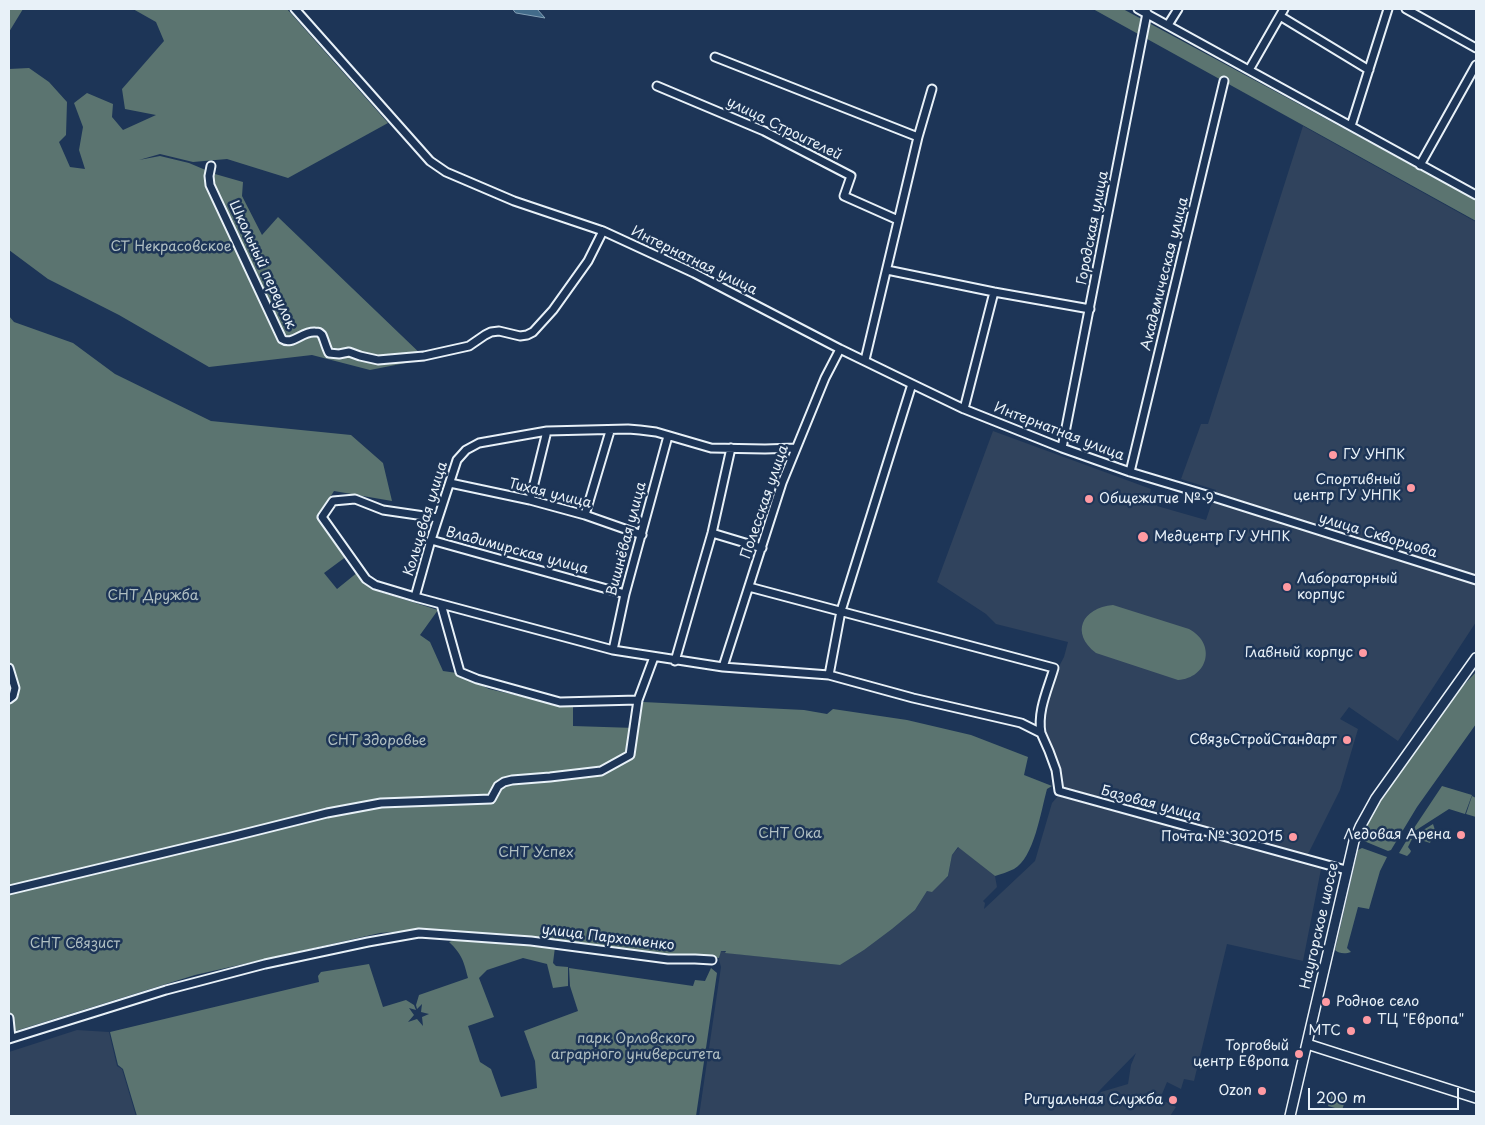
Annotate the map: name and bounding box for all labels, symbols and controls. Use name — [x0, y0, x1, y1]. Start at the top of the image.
street label: улица Строителей — [724, 94, 844, 164]
street label: Городская улица — [1074, 170, 1112, 286]
street label: Академическая улица — [1138, 196, 1192, 352]
street label: Школьный переулок — [225, 198, 299, 332]
street label: Интернатная улица — [628, 223, 760, 299]
park label: СТ Некрасовское — [110, 239, 232, 255]
street label: Интернатная улица — [991, 399, 1127, 465]
street label: Полесская улица — [738, 443, 792, 561]
place label: ГУ УНПК — [1343, 447, 1405, 463]
marker: ГУ УНПК — [1327, 449, 1339, 461]
street label: Кольцевая улица — [401, 460, 451, 578]
place label: Спортивный центр ГУ УНПК — [1293, 472, 1401, 504]
street label: Тихая улица — [507, 476, 593, 512]
street label: Вишнёвая улица — [604, 480, 650, 598]
marker: Спортивный центр ГУ УНПК — [1405, 482, 1417, 494]
place label: Общежитие № 9 — [1099, 491, 1214, 507]
marker: Общежитие № 9 — [1083, 493, 1095, 505]
street label: улица Скворцова — [1317, 510, 1439, 562]
street label: Владимирская улица — [444, 524, 590, 578]
place label: Медцентр ГУ УНПК — [1154, 529, 1290, 545]
marker: Медцентр ГУ УНПК — [1136, 530, 1150, 544]
place label: Лабораторный корпус — [1297, 571, 1397, 604]
marker: Лабораторный корпус — [1281, 581, 1293, 593]
park label: СНТ Дружба — [108, 588, 198, 604]
place label: Главный корпус — [1245, 645, 1353, 661]
marker: Главный корпус — [1357, 647, 1369, 659]
place label: СвязьСтройСтандарт — [1189, 732, 1337, 748]
park label: СНТ Здоровье — [328, 733, 426, 749]
marker: СвязьСтройСтандарт — [1341, 734, 1353, 746]
street label: Базовая улица — [1099, 783, 1203, 825]
park label: СНТ Ока — [758, 826, 822, 842]
place label: Ледовая Арена — [1343, 827, 1451, 843]
place label: Почта № 302015 — [1161, 829, 1283, 845]
marker: Ледовая Арена — [1455, 829, 1467, 841]
marker: Почта № 302015 — [1287, 831, 1299, 843]
park label: СНТ Успех — [498, 845, 574, 861]
street label: Наугорское шоссе — [1297, 861, 1343, 991]
street label: улица Пархоменко — [541, 922, 675, 954]
park label: СНТ Связист — [30, 936, 120, 952]
place label: Родное село — [1336, 994, 1419, 1010]
marker: Родное село — [1320, 996, 1332, 1008]
place label: ТЦ "Европа" — [1377, 1012, 1464, 1028]
marker: ТЦ "Европа" — [1361, 1014, 1373, 1026]
place label: МТС — [1308, 1023, 1341, 1039]
marker: МТС — [1345, 1025, 1357, 1037]
park label: парк Орловского аграрного университета — [551, 1031, 721, 1064]
place label: Торговый центр Европа — [1193, 1038, 1289, 1070]
marker: Торговый центр Европа — [1293, 1048, 1305, 1060]
scale bar — [1310, 1078, 1461, 1110]
place label: Ozon — [1219, 1083, 1252, 1099]
marker: Ozon — [1256, 1085, 1268, 1097]
text: 200 m — [1316, 1085, 1366, 1108]
place label: Ритуальная Служба — [1024, 1092, 1163, 1108]
marker: Ритуальная Служба — [1167, 1094, 1179, 1106]

